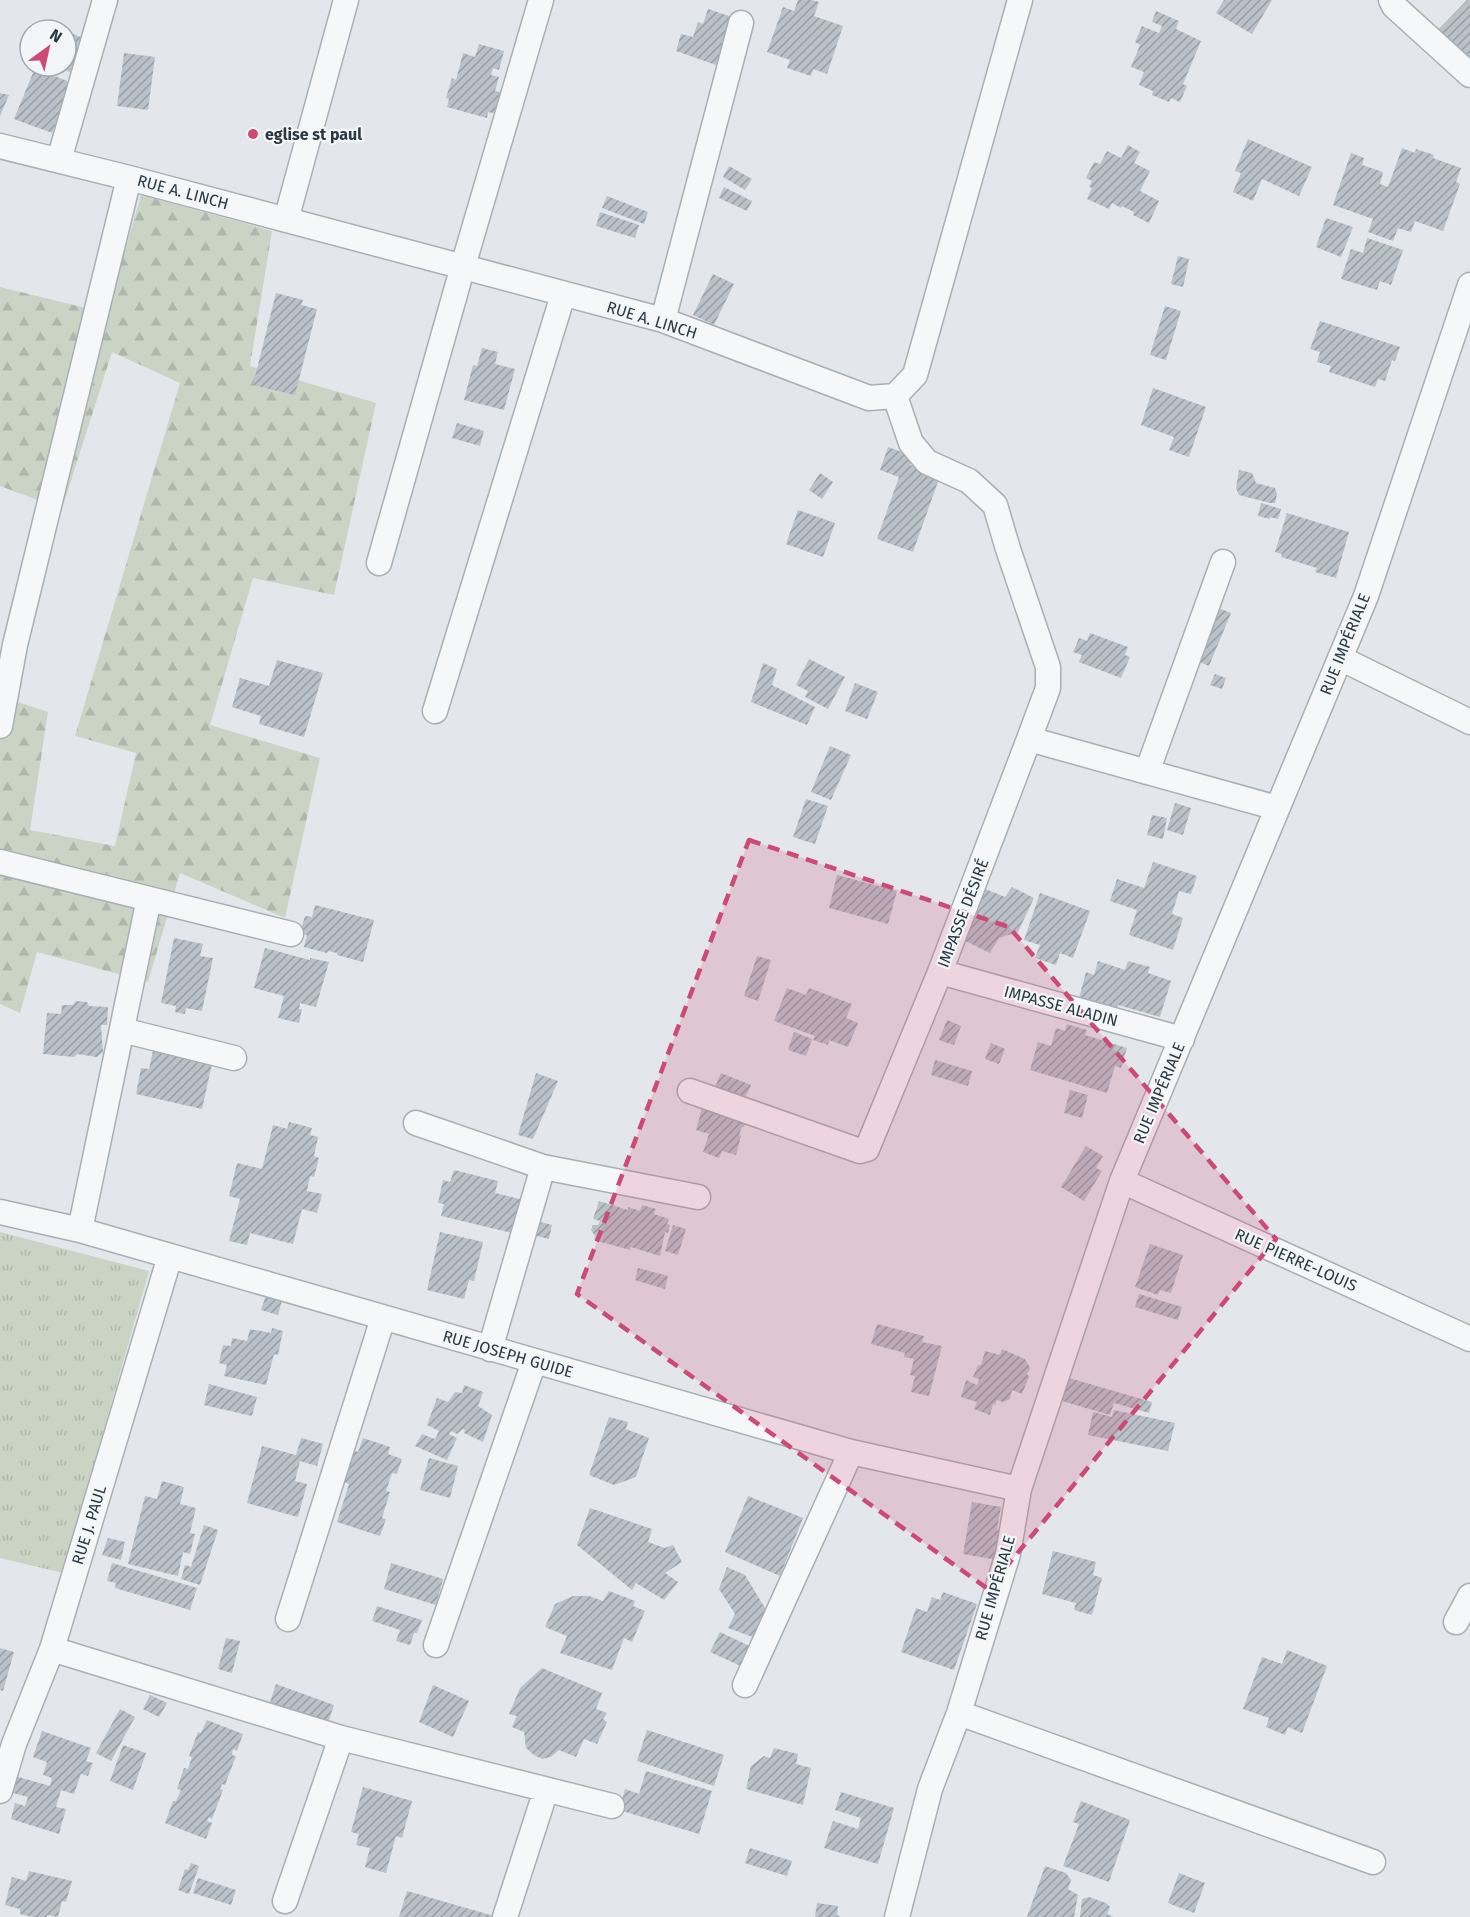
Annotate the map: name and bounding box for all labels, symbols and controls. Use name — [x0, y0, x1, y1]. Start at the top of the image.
north arrow — [18, 18, 78, 78]
text: N — [46, 25, 66, 47]
place label: eglise st paul — [265, 125, 362, 144]
marker: eglise st paul — [246, 127, 260, 141]
street label: RUE A. LINCH — [135, 171, 231, 213]
street label: RUE A. LINCH — [604, 297, 700, 343]
street label: RUE IMPÉRIALE — [1315, 590, 1374, 698]
street label: IMPASSE DÉSIRÉ — [933, 856, 992, 970]
street label: IMPASSE ALADIN — [1002, 982, 1120, 1030]
street label: RUE IMPÉRIALE — [1128, 1039, 1189, 1146]
street label: RUE PIERRE-LOUIS — [1232, 1224, 1360, 1296]
street label: RUE JOSEPH GUIDE — [441, 1326, 575, 1382]
street label: RUE J. PAUL — [68, 1483, 110, 1567]
street label: RUE IMPÉRIALE — [970, 1533, 1019, 1643]

